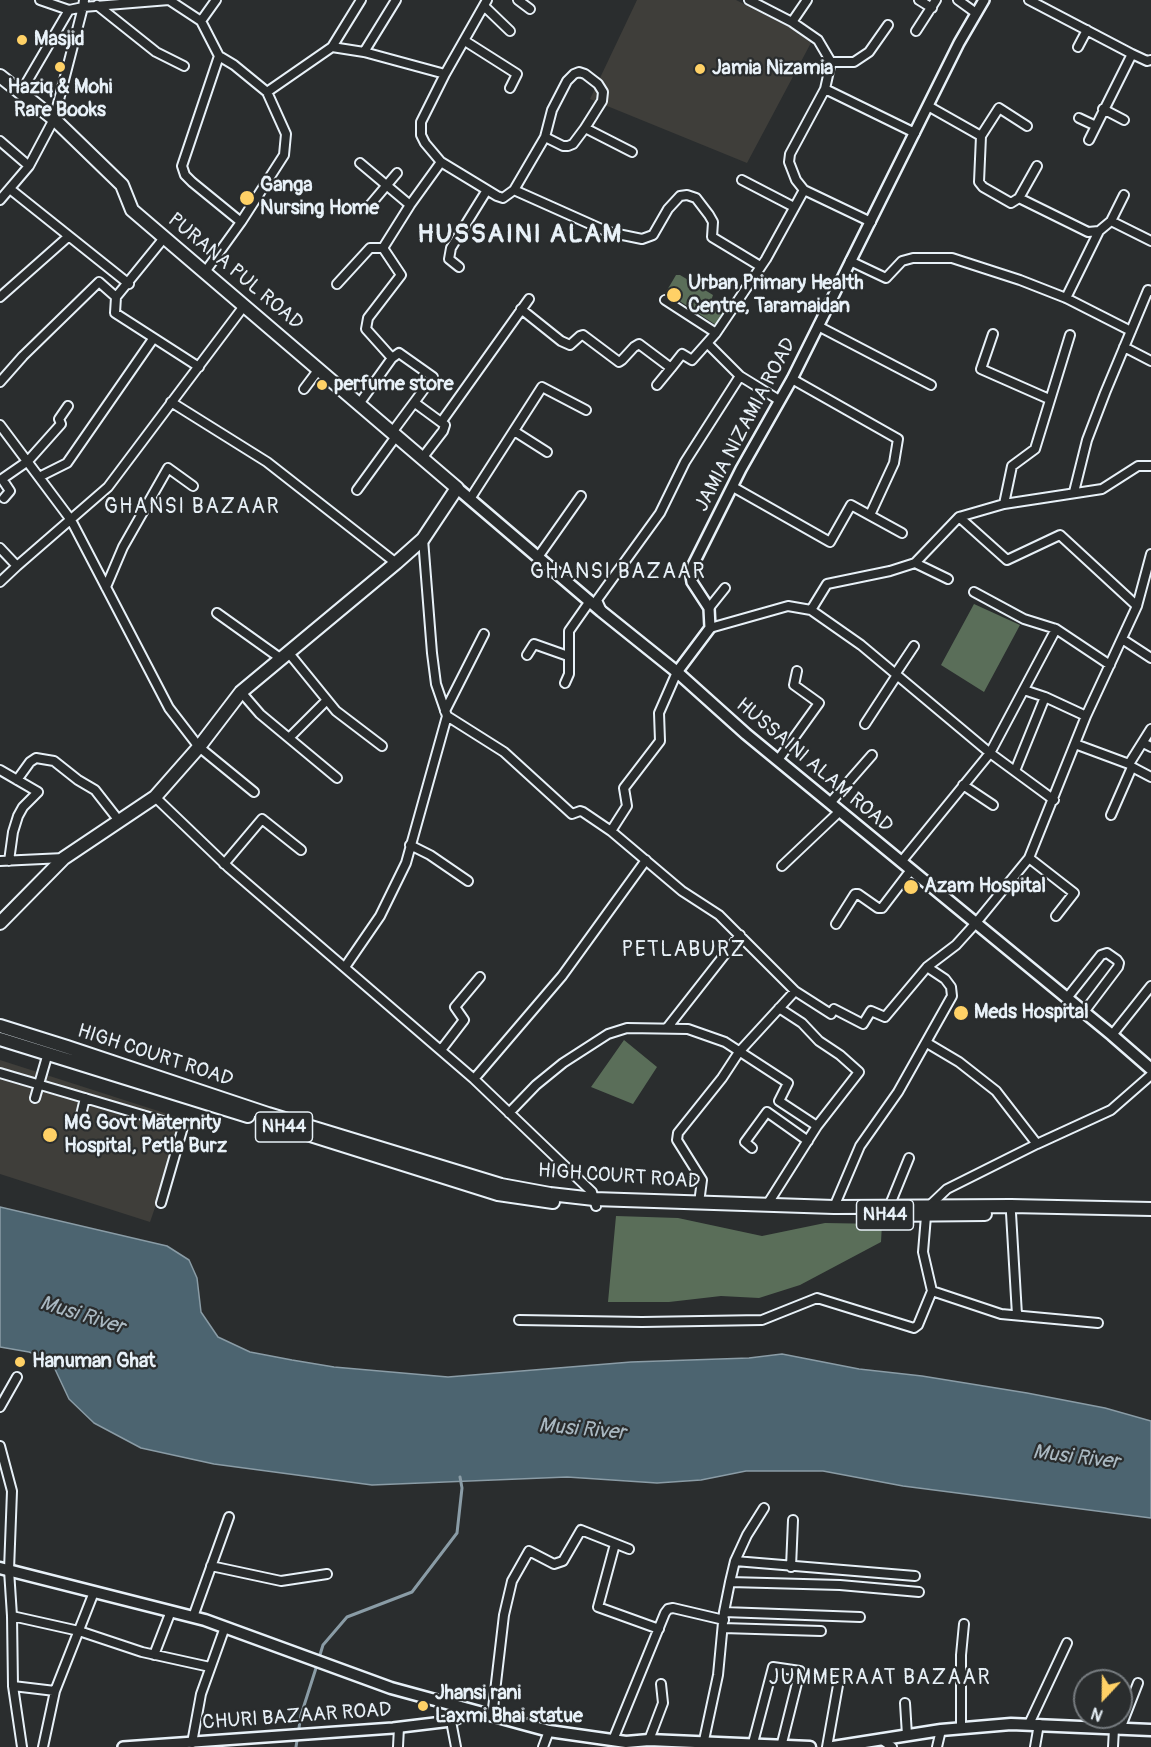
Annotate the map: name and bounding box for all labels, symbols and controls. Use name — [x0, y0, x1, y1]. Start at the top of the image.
place label: Masjid — [34, 28, 85, 52]
marker: Masjid — [15, 33, 29, 47]
place label: Jamia Nizamia — [712, 57, 833, 81]
marker: Haziq & Mohi Rare Books — [53, 60, 67, 74]
marker: Jamia Nizamia — [693, 62, 707, 76]
place label: Haziq & Mohi Rare Books — [8, 76, 112, 123]
place label: Ganga Nursing Home — [260, 174, 379, 221]
marker: Ganga Nursing Home — [238, 189, 256, 207]
street label: PURANA PUL ROAD — [162, 208, 308, 336]
district label: HUSSAINI ALAM — [417, 219, 623, 251]
place label: Urban Primary Health Centre, Taramaidan — [688, 272, 864, 319]
marker: Urban Primary Health Centre, Taramaidan — [665, 286, 683, 304]
street label: JAMIA NIZAMIA ROAD — [690, 334, 802, 516]
place label: perfume store — [334, 373, 454, 397]
marker: perfume store — [315, 378, 329, 392]
district label: GHANSI BAZAAR — [104, 495, 280, 521]
district label: GHANSI BAZAAR — [530, 560, 706, 586]
street label: HUSSAINI ALAM ROAD — [731, 693, 897, 839]
place label: Azam Hospital — [924, 875, 1046, 899]
marker: Azam Hospital — [902, 878, 920, 896]
district label: PETLABURZ — [622, 938, 746, 964]
place label: Meds Hospital — [974, 1001, 1089, 1025]
marker: Meds Hospital — [952, 1004, 970, 1022]
street label: HIGH COURT ROAD — [74, 1019, 236, 1093]
place label: MG Govt Maternity Hospital, Petla Burz — [64, 1112, 227, 1159]
road number: NH44 — [256, 1112, 312, 1142]
marker: MG Govt Maternity Hospital, Petla Burz — [41, 1126, 59, 1144]
street label: HIGH COURT ROAD — [537, 1159, 701, 1195]
road number: NH44 — [856, 1200, 914, 1230]
water label: Musi River — [37, 1291, 127, 1341]
place label: Hanuman Ghat — [32, 1350, 156, 1374]
marker: Hanuman Ghat — [13, 1355, 27, 1369]
water label: Musi River — [537, 1414, 627, 1446]
water label: Musi River — [1031, 1440, 1121, 1476]
district label: JUMMERAAT BAZAAR — [769, 1666, 991, 1692]
north arrow — [1073, 1669, 1133, 1729]
place label: Jhansi rani Laxmi Bhai statue — [435, 1682, 583, 1729]
street label: CHURI BAZAAR ROAD — [202, 1698, 392, 1736]
marker: Jhansi rani Laxmi Bhai statue — [416, 1699, 430, 1713]
text: N — [1088, 1703, 1106, 1725]

